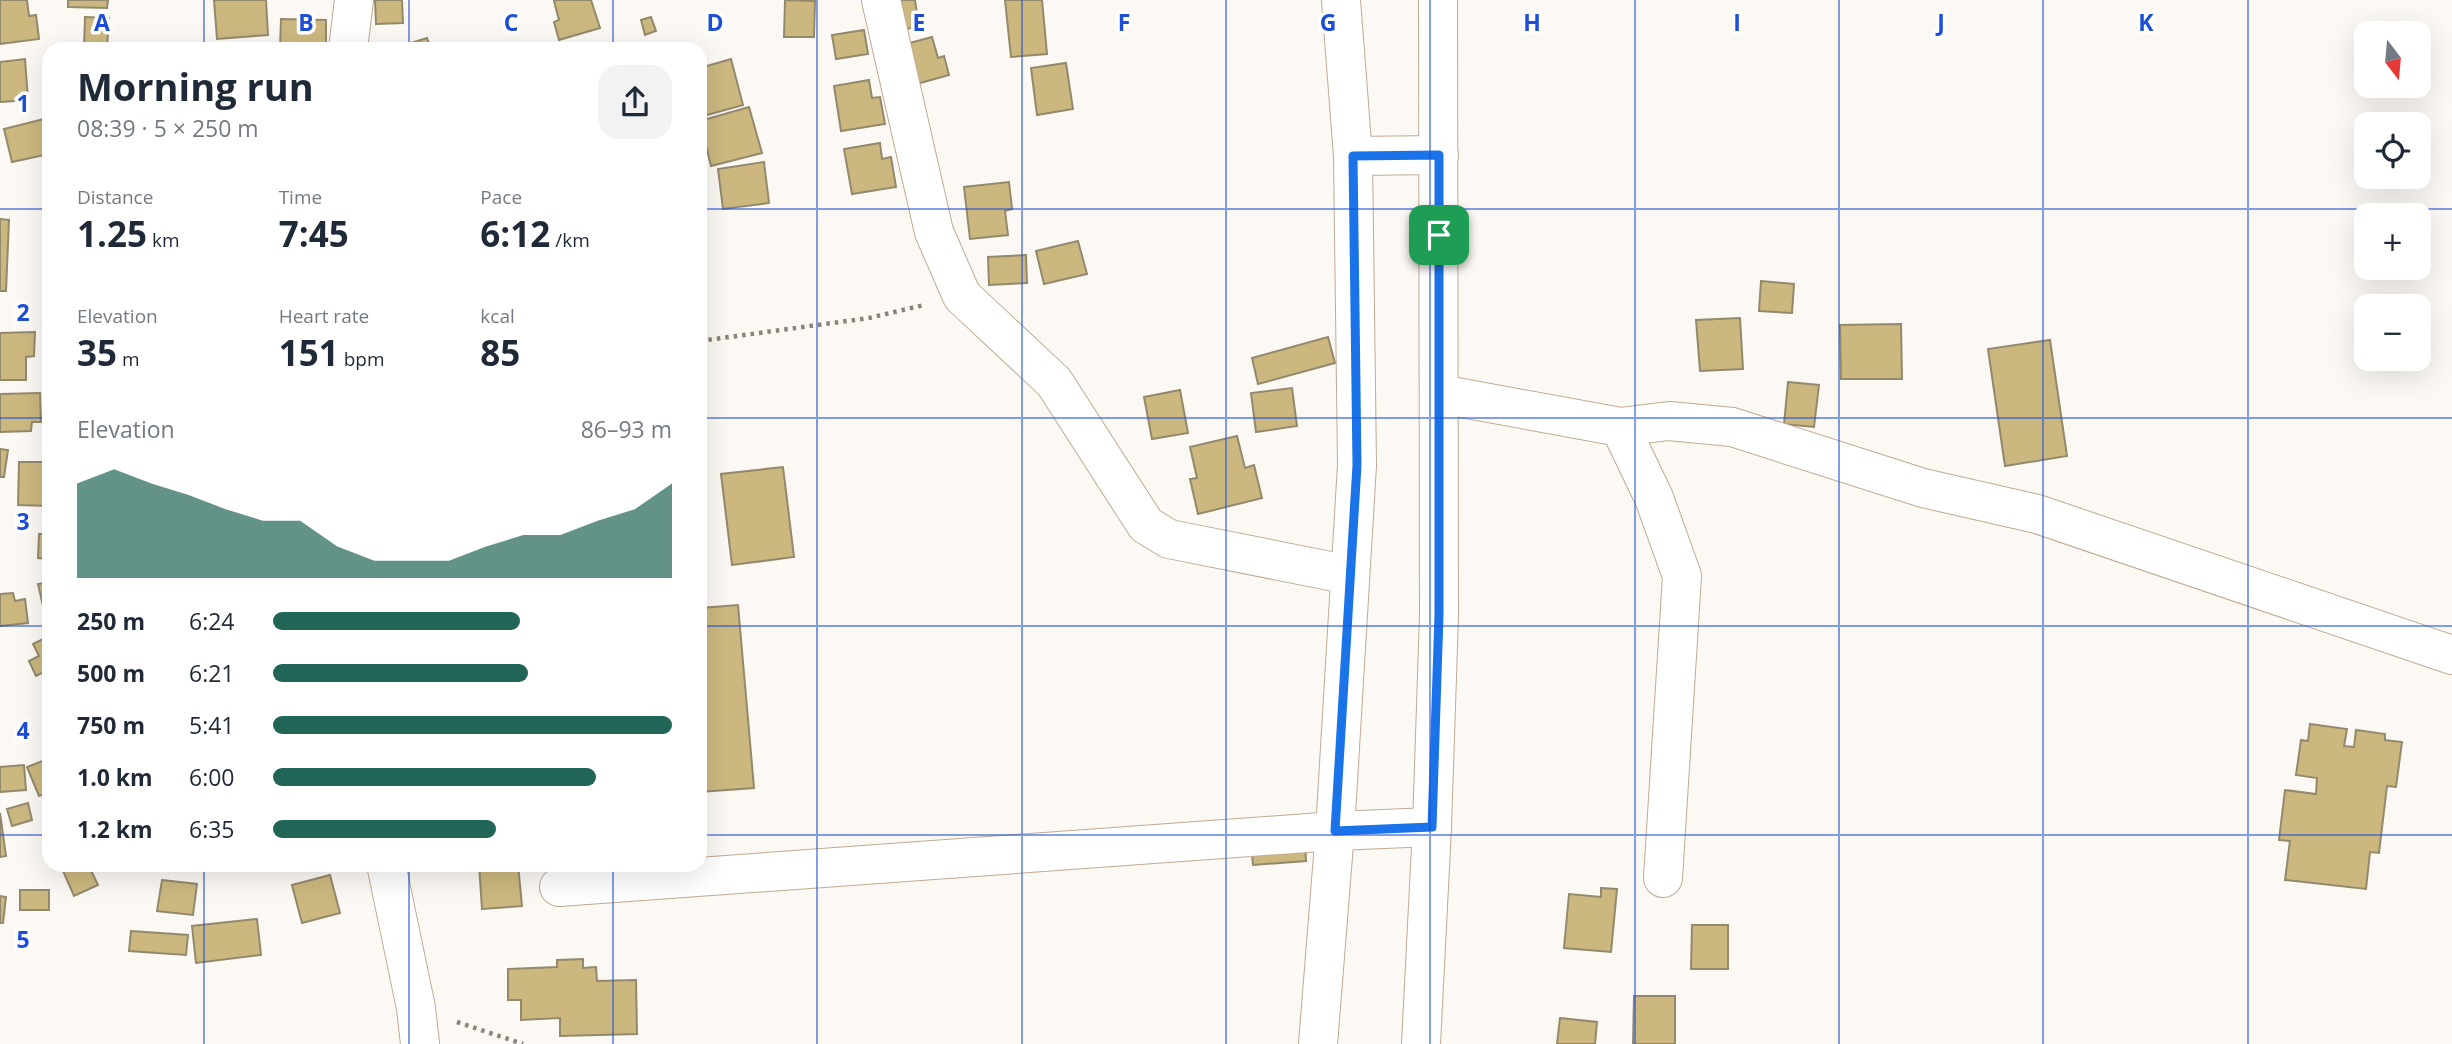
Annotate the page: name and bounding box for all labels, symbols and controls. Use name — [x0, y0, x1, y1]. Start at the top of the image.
text: A — [94, 6, 110, 38]
text: B — [298, 6, 314, 38]
text: C — [504, 6, 518, 38]
text: D — [706, 6, 724, 38]
text: E — [913, 6, 925, 38]
text: F — [1118, 6, 1130, 38]
text: G — [1320, 6, 1336, 38]
text: H — [1523, 6, 1541, 38]
text: I — [1733, 6, 1741, 38]
text: J — [1935, 6, 1945, 38]
text: K — [2138, 6, 2154, 38]
north arrow — [2354, 21, 2431, 98]
map controls — [2354, 21, 2431, 371]
text: Morning run — [77, 60, 314, 112]
button: share — [598, 65, 672, 139]
text: 1 — [16, 87, 30, 119]
text: 08:39 · 5 × 250 m — [77, 112, 259, 144]
button: locate — [2354, 112, 2431, 189]
text: Distance — [77, 184, 153, 210]
text: Time — [279, 184, 322, 210]
text: Pace — [480, 184, 522, 210]
button: + — [2354, 203, 2431, 280]
pin — [1409, 205, 1469, 265]
text: 1.25 — [77, 210, 147, 257]
text: 7:45 — [279, 210, 349, 257]
text: 6:12 — [480, 210, 550, 257]
icon: arrive — [1420, 216, 1458, 254]
text: km — [147, 227, 180, 253]
text: /km — [550, 227, 590, 253]
button: − — [2354, 294, 2431, 371]
text: 2 — [16, 296, 30, 328]
text: Elevation — [77, 303, 158, 329]
text: Heart rate — [279, 303, 369, 329]
text: kcal — [480, 303, 515, 329]
text: 35 — [77, 329, 117, 376]
text: 151 — [279, 329, 339, 376]
text: 85 — [480, 329, 520, 376]
text: m — [117, 346, 140, 372]
text: bpm — [339, 346, 384, 372]
text: Elevation — [77, 413, 175, 445]
text: 86–93 m — [581, 413, 672, 445]
text: 3 — [16, 505, 30, 537]
text: 250 m — [77, 605, 145, 637]
text: 6:24 — [189, 605, 235, 637]
text: 500 m — [77, 657, 145, 689]
text: 6:21 — [189, 657, 235, 689]
text: 750 m — [77, 709, 145, 741]
text: 5:41 — [189, 709, 235, 741]
text: 4 — [16, 714, 30, 746]
text: 1.0 km — [77, 761, 153, 793]
text: 6:00 — [189, 761, 235, 793]
text: 1.2 km — [77, 813, 153, 845]
text: 6:35 — [189, 813, 235, 845]
text: 5 — [16, 923, 30, 955]

